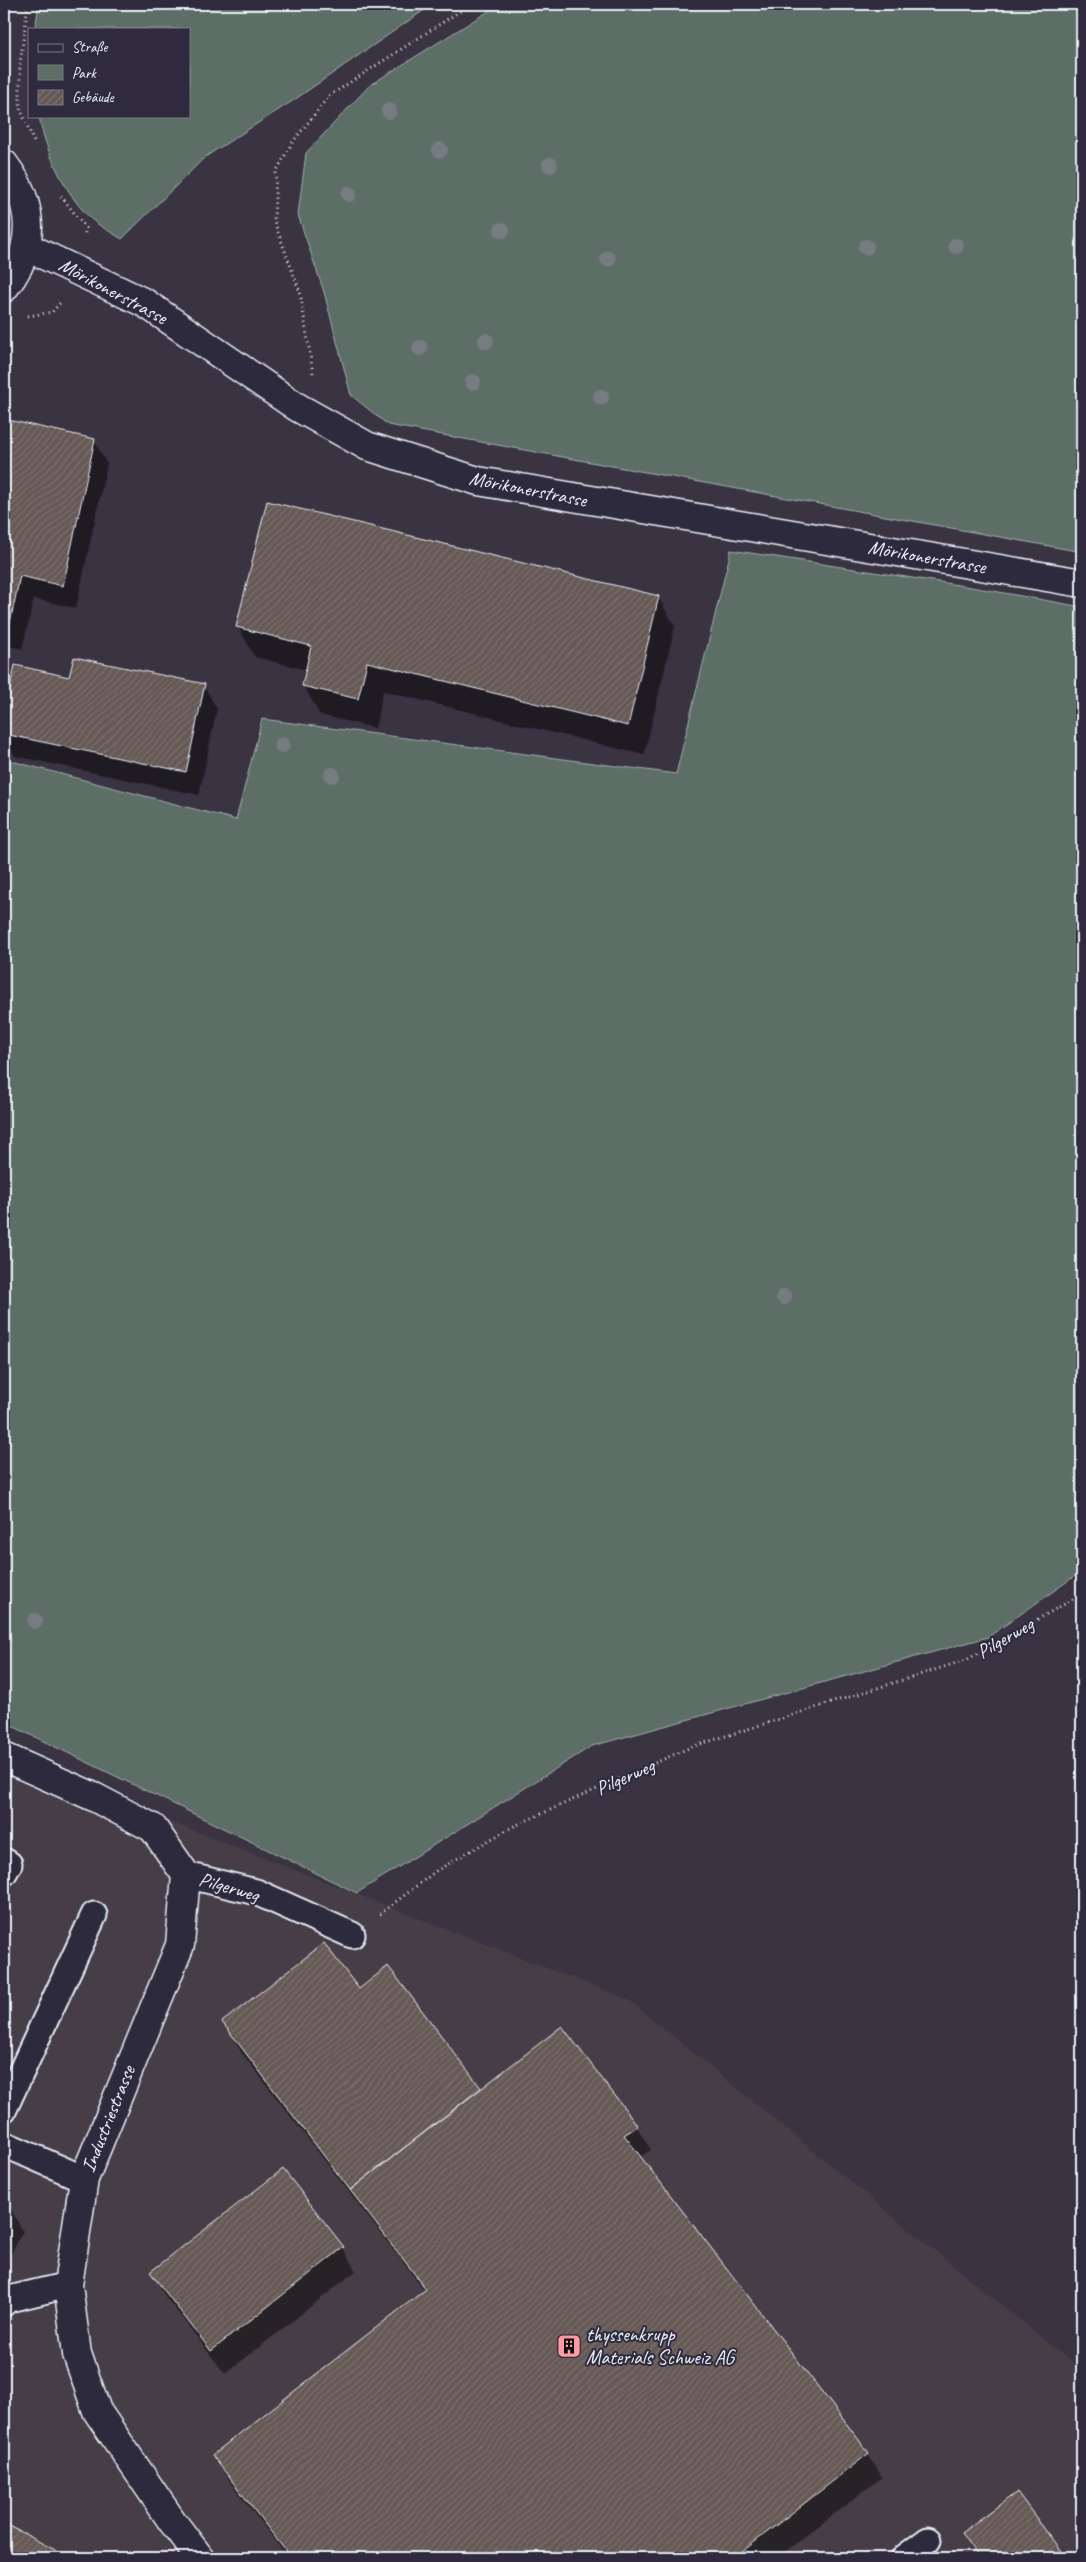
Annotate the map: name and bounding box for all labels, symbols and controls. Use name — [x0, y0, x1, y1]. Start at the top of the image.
legend — [28, 28, 190, 118]
text: Straße — [72, 38, 108, 57]
text: Park — [72, 64, 97, 83]
text: Gebäude — [72, 88, 115, 107]
street label: Mörikonerstrasse — [55, 252, 173, 331]
street label: Mörikonerstrasse — [467, 465, 590, 513]
street label: Mörikonerstrasse — [866, 534, 989, 580]
street label: Pilgerweg — [972, 1611, 1039, 1664]
street label: Pilgerweg — [592, 1752, 660, 1801]
street label: Pilgerweg — [196, 1867, 264, 1908]
street label: Industriestrasse — [75, 2061, 141, 2176]
place label: thyssenkrupp Materials Schweiz AG — [586, 2322, 736, 2370]
building icon: thyssenkrupp Materials Schweiz AG — [556, 2333, 582, 2359]

